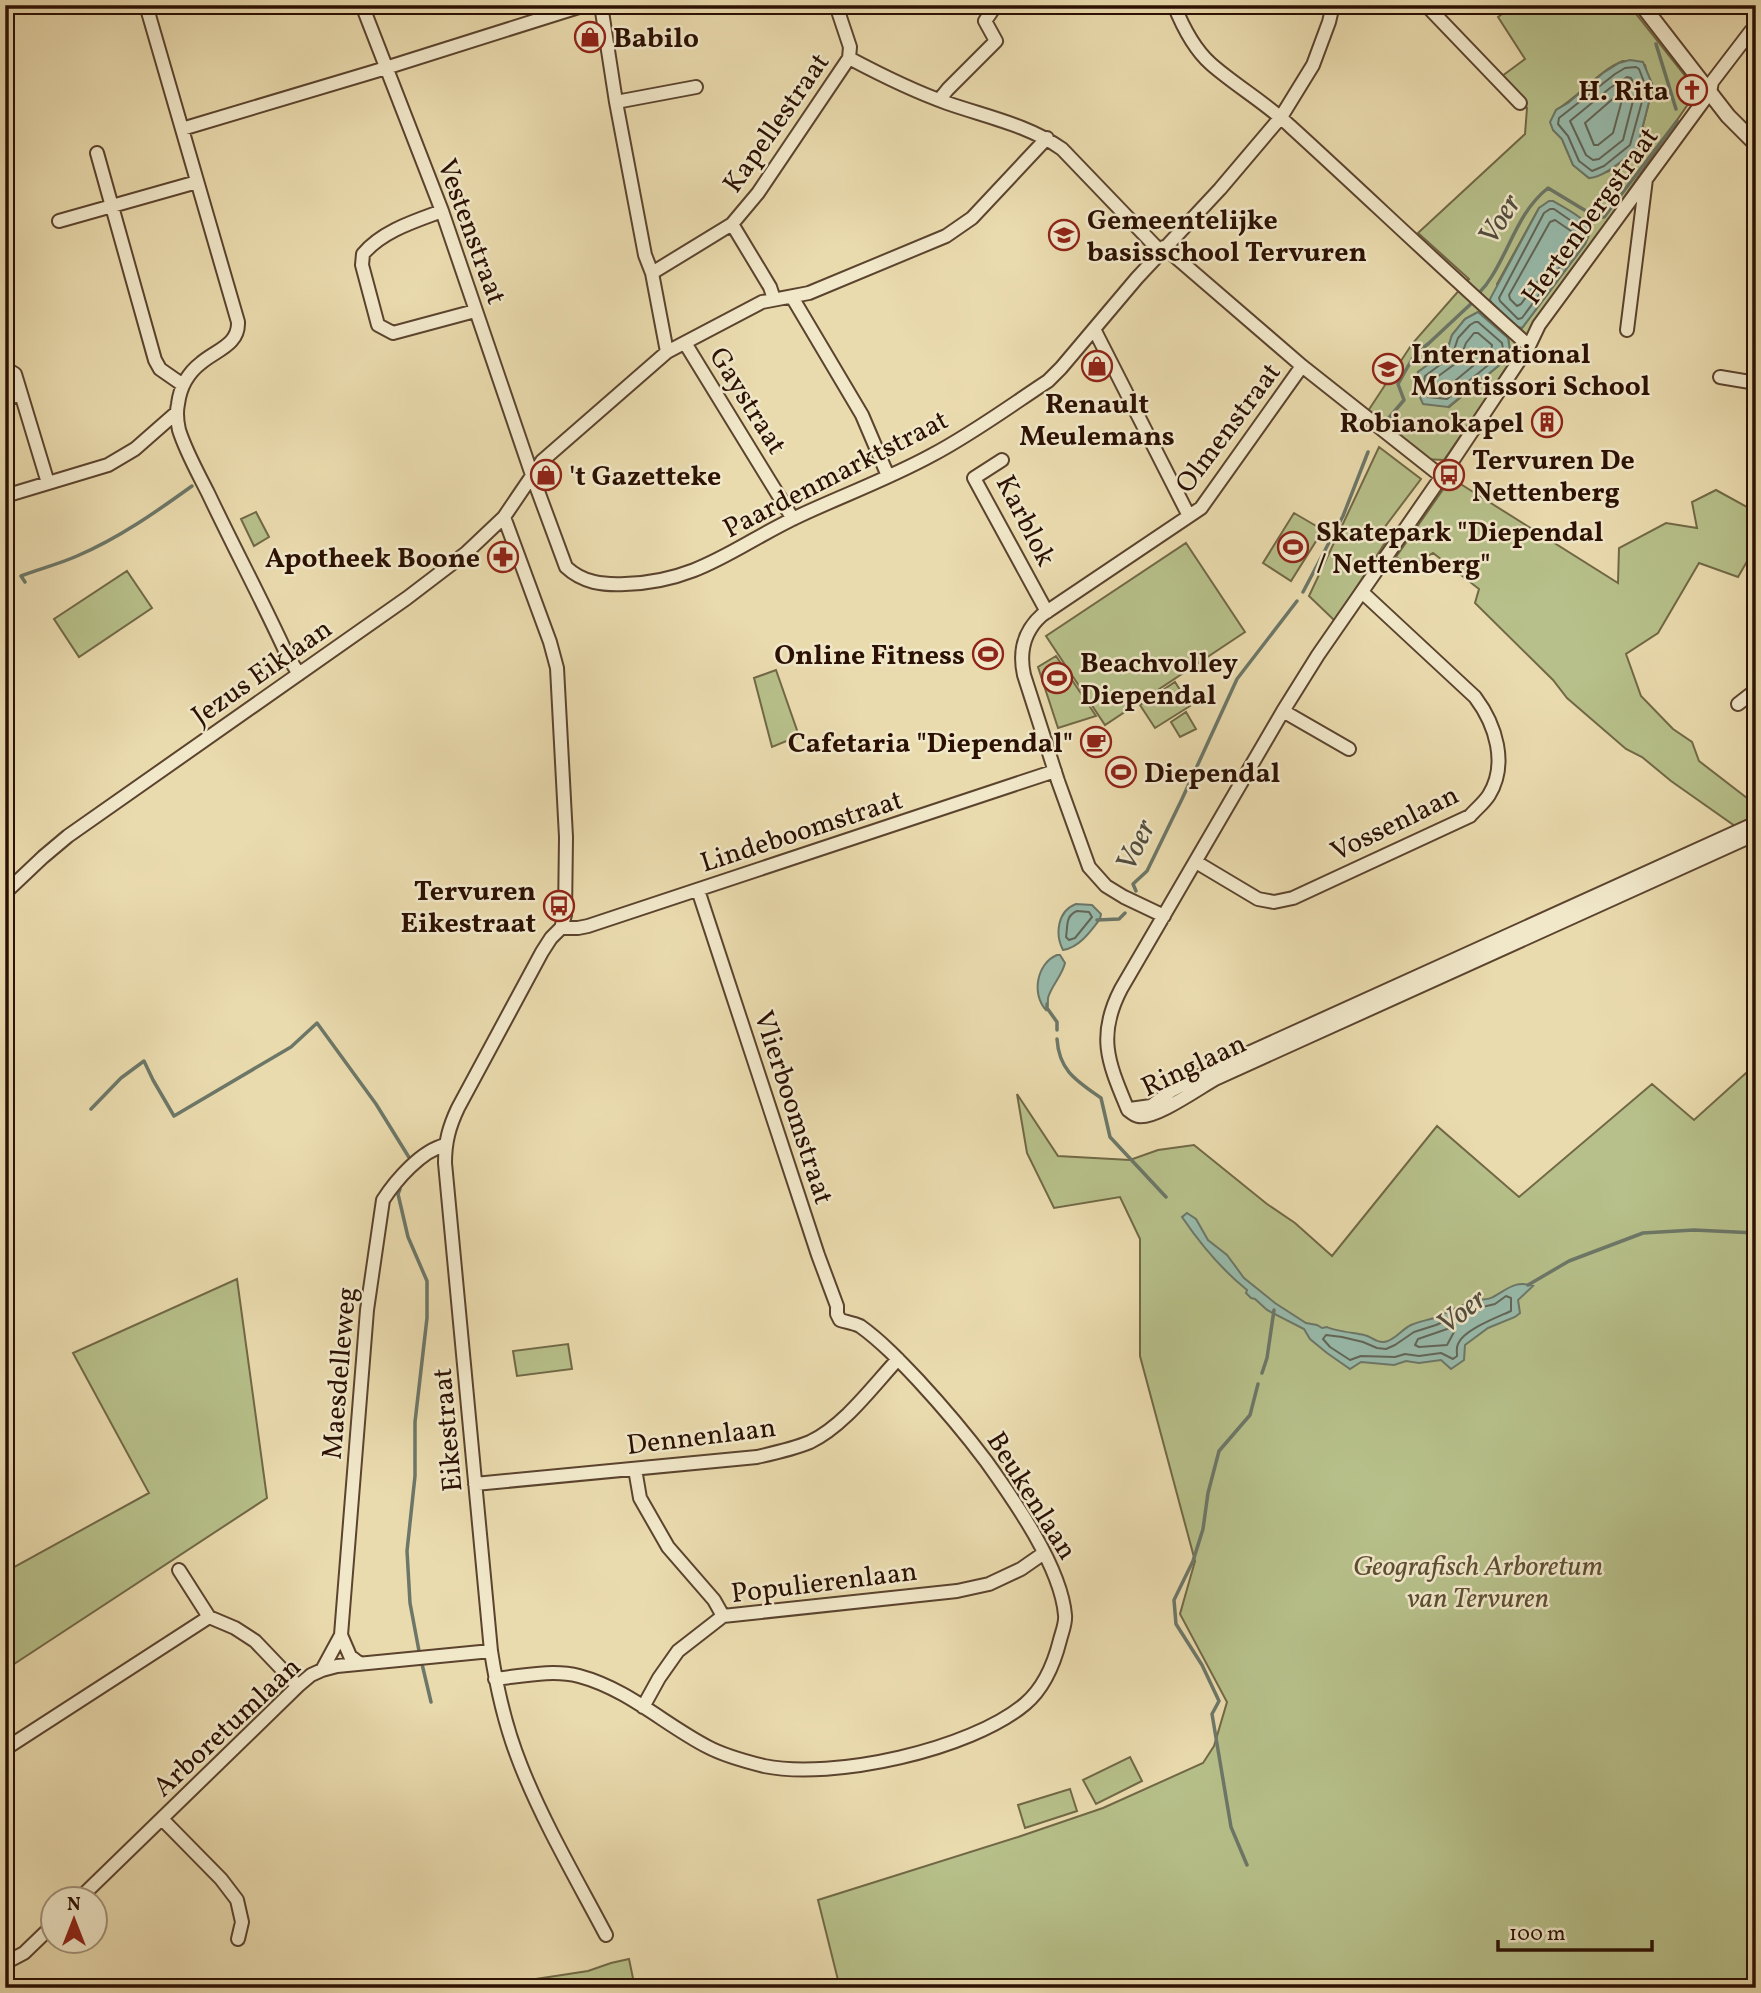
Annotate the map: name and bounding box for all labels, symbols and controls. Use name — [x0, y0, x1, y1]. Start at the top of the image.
shop icon: Babilo — [573, 20, 607, 54]
place label: Babilo — [613, 20, 699, 59]
street label: Kapellestraat — [714, 45, 840, 201]
place label: H. Rita — [1578, 73, 1669, 112]
church icon: H. Rita — [1675, 73, 1709, 107]
street label: Hertenbergstraat — [1513, 120, 1669, 313]
street label: Vestenstraat — [426, 154, 515, 310]
water label: Voer — [1469, 186, 1533, 254]
place label: Gemeentelijke basisschool Tervuren — [1087, 202, 1367, 273]
school or university icon: Gemeentelijke basisschool Tervuren — [1047, 218, 1081, 252]
place label: International Montissori School — [1411, 336, 1650, 407]
street label: Gaystraat — [699, 340, 795, 462]
shop icon: Renault Meulemans — [1080, 349, 1114, 383]
school or university icon: International Montissori School — [1371, 352, 1405, 386]
street label: Olmenstraat — [1167, 355, 1291, 502]
place label: Renault Meulemans — [1019, 386, 1175, 457]
street label: Paardenmarktstraat — [717, 402, 956, 549]
place label: Robianokapel — [1340, 405, 1524, 444]
building icon: Robianokapel — [1530, 405, 1564, 439]
place label: Tervuren De Nettenberg — [1472, 442, 1635, 513]
shop icon: 't Gazetteke — [529, 458, 563, 492]
place label: 't Gazetteke — [569, 458, 721, 497]
bus stop icon: Tervuren De Nettenberg — [1432, 458, 1466, 492]
street label: Karblok — [985, 469, 1064, 574]
place label: Skatepark "Diependal / Nettenberg" — [1316, 514, 1604, 585]
sports icon: Skatepark "Diependal / Nettenberg" — [1276, 530, 1310, 564]
place label: Apotheek Boone — [265, 540, 480, 579]
pharmacy icon: Apotheek Boone — [486, 540, 520, 574]
street label: Jezus Eiklaan — [184, 610, 341, 736]
place label: Online Fitness — [774, 637, 965, 676]
sports icon: Online Fitness — [971, 637, 1005, 671]
place label: Beachvolley Diependal — [1080, 645, 1238, 716]
sports icon: Beachvolley Diependal — [1040, 661, 1074, 695]
place label: Cafetaria "Diependal" — [788, 725, 1073, 764]
cafe icon: Cafetaria "Diependal" — [1079, 725, 1113, 759]
sports icon: Diependal — [1104, 755, 1138, 789]
place label: Diependal — [1144, 755, 1280, 794]
street label: Vossenlaan — [1324, 776, 1466, 872]
street label: Lindeboomstraat — [696, 781, 908, 883]
water label: Voer — [1106, 812, 1168, 879]
place label: Tervuren Eikestraat — [401, 873, 536, 944]
bus stop icon: Tervuren Eikestraat — [542, 889, 576, 923]
street label: Vlierboomstraat — [743, 1006, 842, 1210]
street label: Ringlaan — [1135, 1025, 1253, 1108]
water label: Voer — [1428, 1279, 1497, 1346]
street label: Maesdelleweg — [314, 1285, 367, 1461]
street label: Eikestraat — [424, 1366, 473, 1493]
street label: Dennenlaan — [624, 1409, 778, 1466]
street label: Beukenlaan — [976, 1425, 1086, 1568]
park label: Geografisch Arboretum van Tervuren — [1353, 1548, 1603, 1619]
street label: Populierenlaan — [729, 1553, 920, 1614]
street label: Arboretumlaan — [145, 1649, 310, 1807]
north arrow — [38, 1884, 108, 1954]
text: N — [67, 1892, 81, 1918]
scale bar — [1498, 1909, 1652, 1953]
text: 100 m — [1509, 1920, 1566, 1949]

